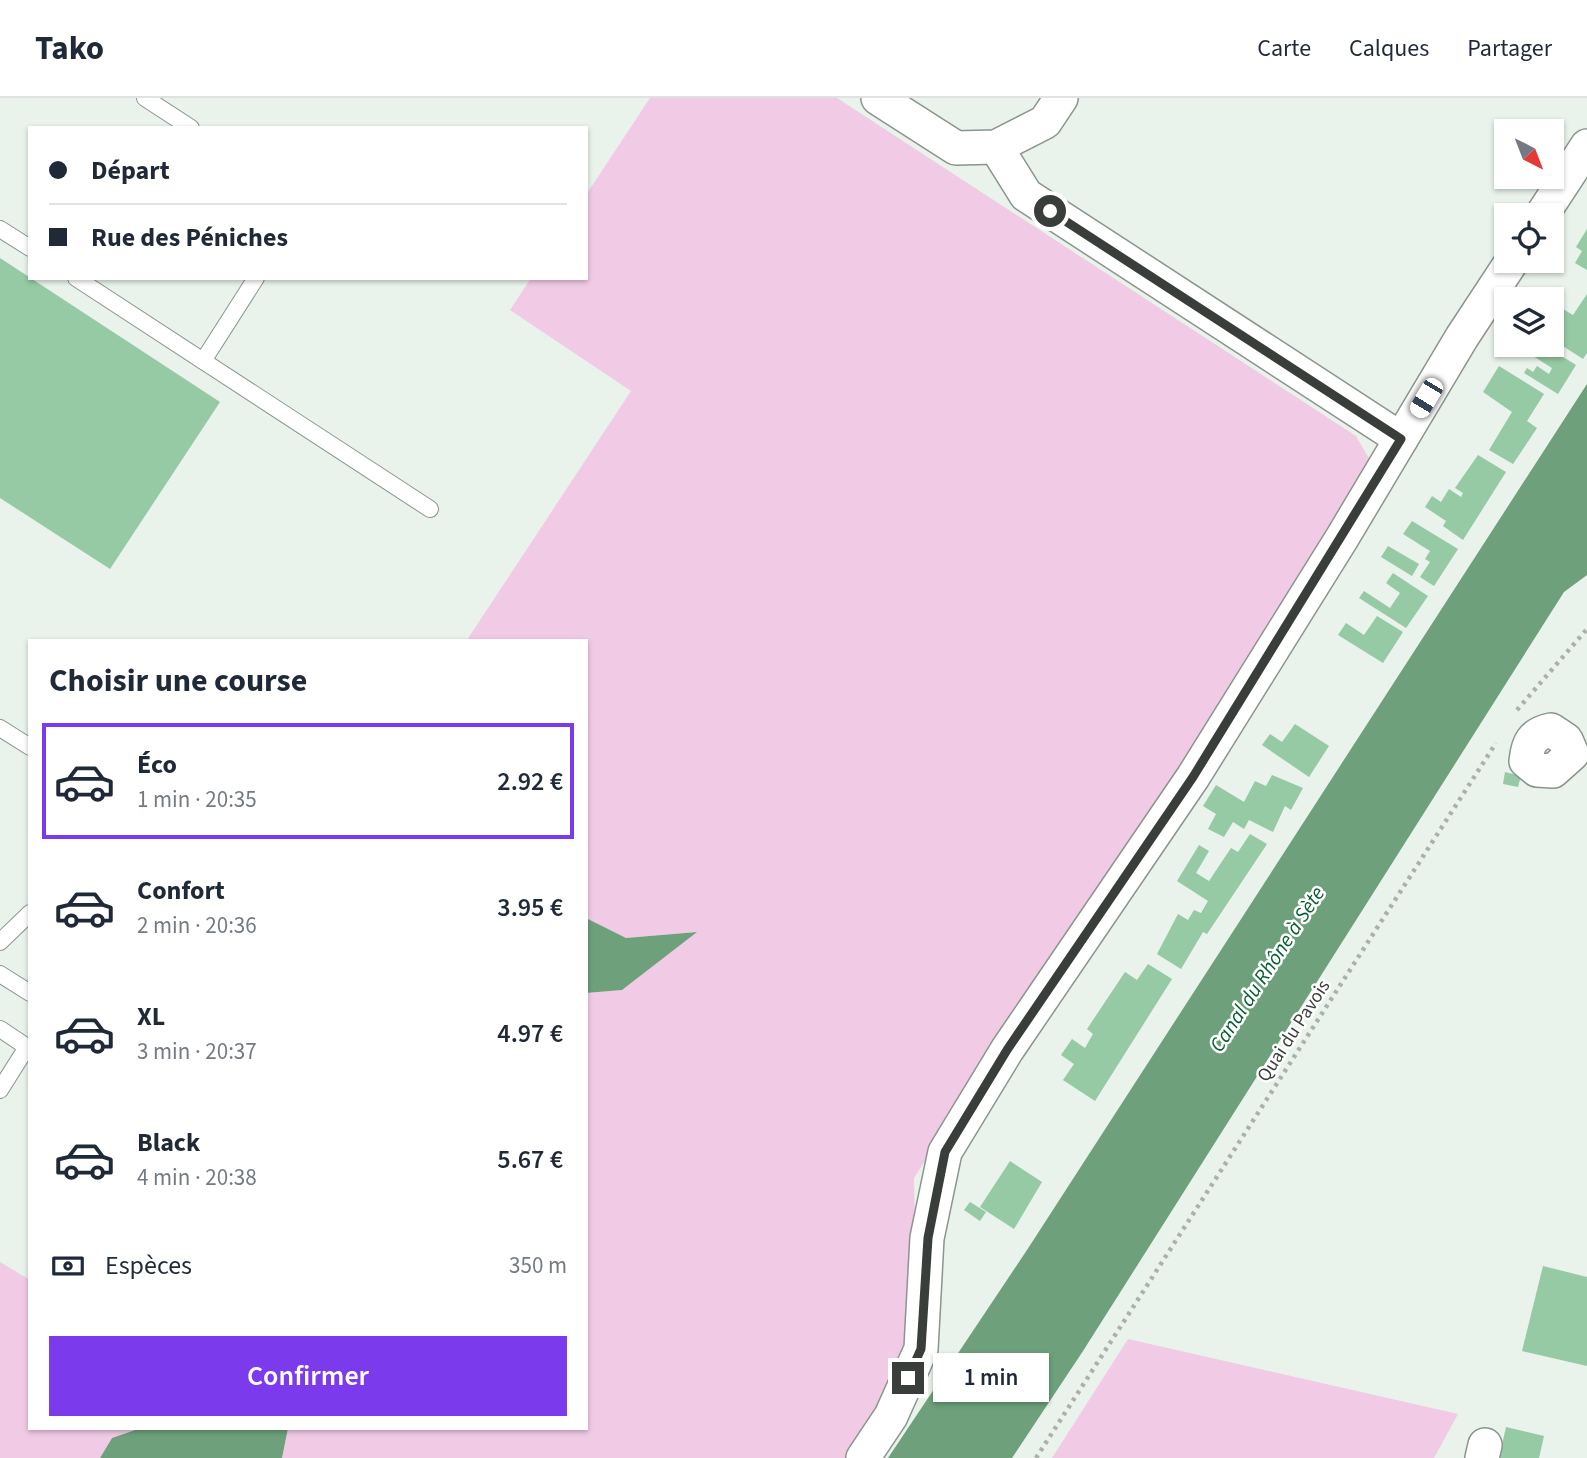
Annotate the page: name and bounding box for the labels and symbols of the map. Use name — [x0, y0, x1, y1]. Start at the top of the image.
north arrow — [1494, 119, 1564, 189]
route start — [1034, 195, 1066, 227]
car — [1407, 375, 1446, 421]
water label: Canal du Rhône à Sète — [1202, 880, 1332, 1058]
street label: Quai du Pavois — [1251, 975, 1337, 1087]
callout: 1 min — [932, 1354, 1048, 1402]
route end — [892, 1362, 924, 1394]

